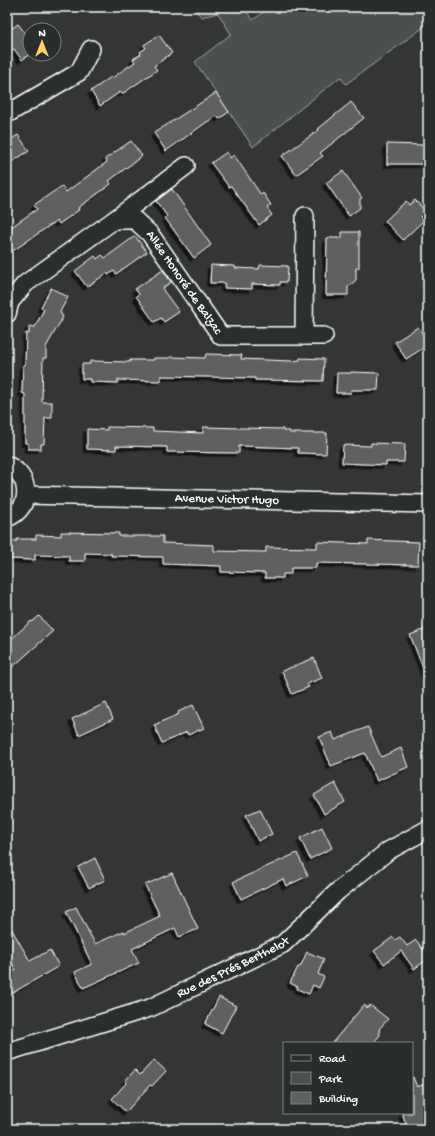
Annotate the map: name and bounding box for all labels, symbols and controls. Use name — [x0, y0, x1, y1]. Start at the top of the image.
north arrow — [22, 22, 62, 62]
text: N — [38, 28, 46, 40]
street label: Allée Honoré de Balzac — [142, 228, 225, 338]
street label: Avenue Victor Hugo — [175, 491, 279, 508]
street label: Rue des Prés Berthelot — [174, 933, 294, 1001]
legend — [283, 1042, 413, 1114]
text: Road — [319, 1053, 346, 1067]
text: Park — [318, 1073, 344, 1087]
text: Building — [318, 1093, 358, 1107]

